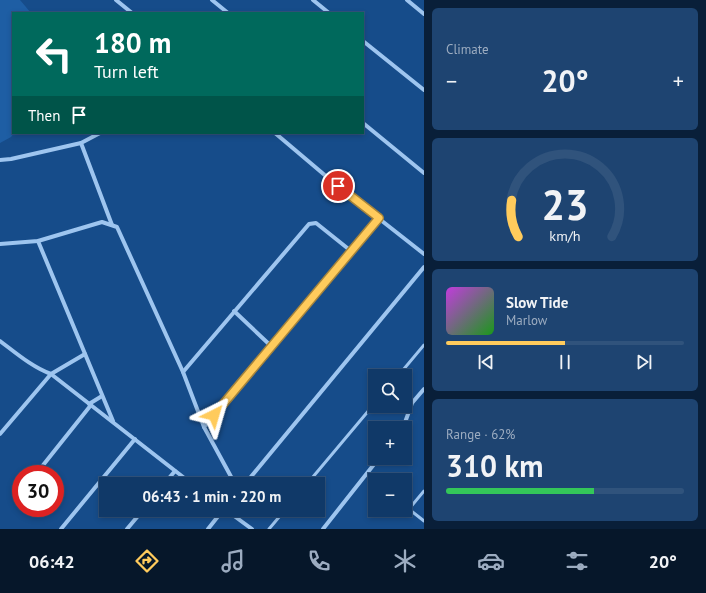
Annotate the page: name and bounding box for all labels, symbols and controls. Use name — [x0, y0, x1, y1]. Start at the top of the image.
text: 180 m — [94, 24, 171, 61]
icon: left — [28, 28, 80, 80]
text: Climate — [446, 41, 489, 58]
text: Turn left — [94, 60, 159, 83]
text: 20° — [541, 61, 589, 100]
text: − — [446, 67, 457, 95]
text: + — [673, 67, 684, 95]
icon: arrive — [68, 104, 90, 126]
text: Then — [28, 106, 60, 125]
pin — [321, 169, 355, 203]
icon: arrive — [327, 175, 349, 197]
text: 23 — [541, 178, 589, 231]
text: km/h — [549, 226, 581, 245]
text: Slow Tide — [506, 293, 568, 312]
text: Marlow — [506, 312, 547, 329]
icon: previous — [475, 351, 497, 373]
icon: pause — [554, 351, 576, 373]
icon: next — [633, 351, 655, 373]
map controls — [368, 369, 412, 517]
button: search — [368, 369, 412, 413]
position arrow — [193, 394, 235, 436]
button: + — [368, 421, 412, 465]
text: Range · 62% — [446, 426, 515, 443]
text: 310 km — [446, 446, 544, 485]
speed limit sign: 30 — [12, 465, 64, 517]
button: − — [368, 473, 412, 517]
text: 06:43 · 1 min · 220 m — [143, 487, 281, 506]
icon: directions — [133, 547, 161, 575]
icon: music — [219, 547, 247, 575]
icon: phone — [305, 547, 333, 575]
icon: climate — [391, 547, 419, 575]
icon: car — [477, 547, 505, 575]
icon: filters — [563, 547, 591, 575]
text: 06:42 — [29, 550, 75, 573]
text: 20° — [649, 550, 677, 573]

